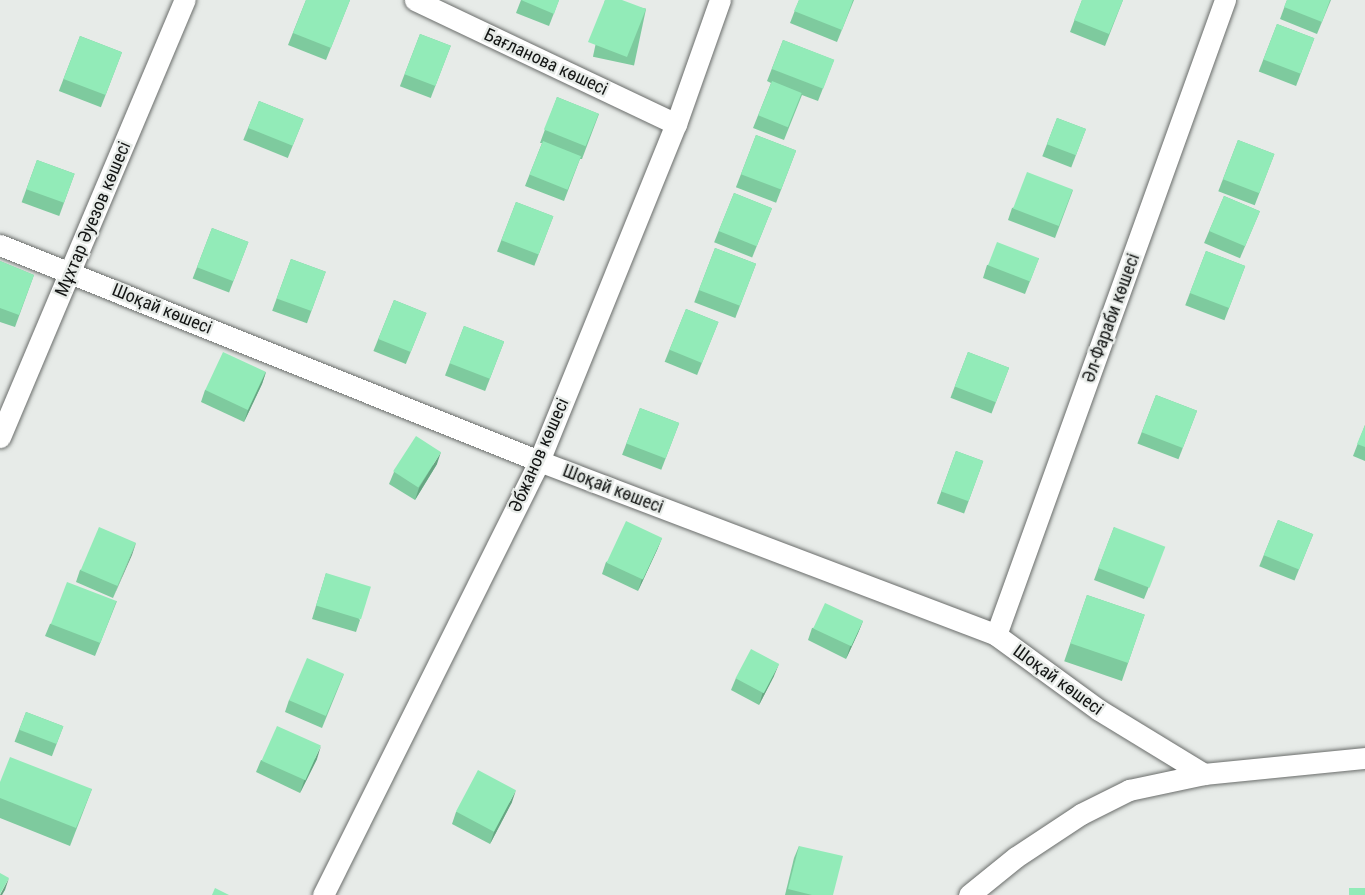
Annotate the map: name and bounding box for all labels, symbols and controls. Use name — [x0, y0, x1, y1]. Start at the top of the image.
street label: Бағланова көшесі — [481, 24, 611, 100]
street label: Мұхтар Әуезов көшесі — [51, 138, 135, 300]
street label: Әл-Фараби көшесі — [1078, 251, 1144, 385]
street label: Шоқай көшесі — [109, 279, 215, 339]
street label: Әбжанов көшесі — [504, 395, 574, 515]
street label: Шоқай көшесі — [560, 460, 666, 518]
street label: Шоқай көшесі — [1009, 640, 1107, 720]

